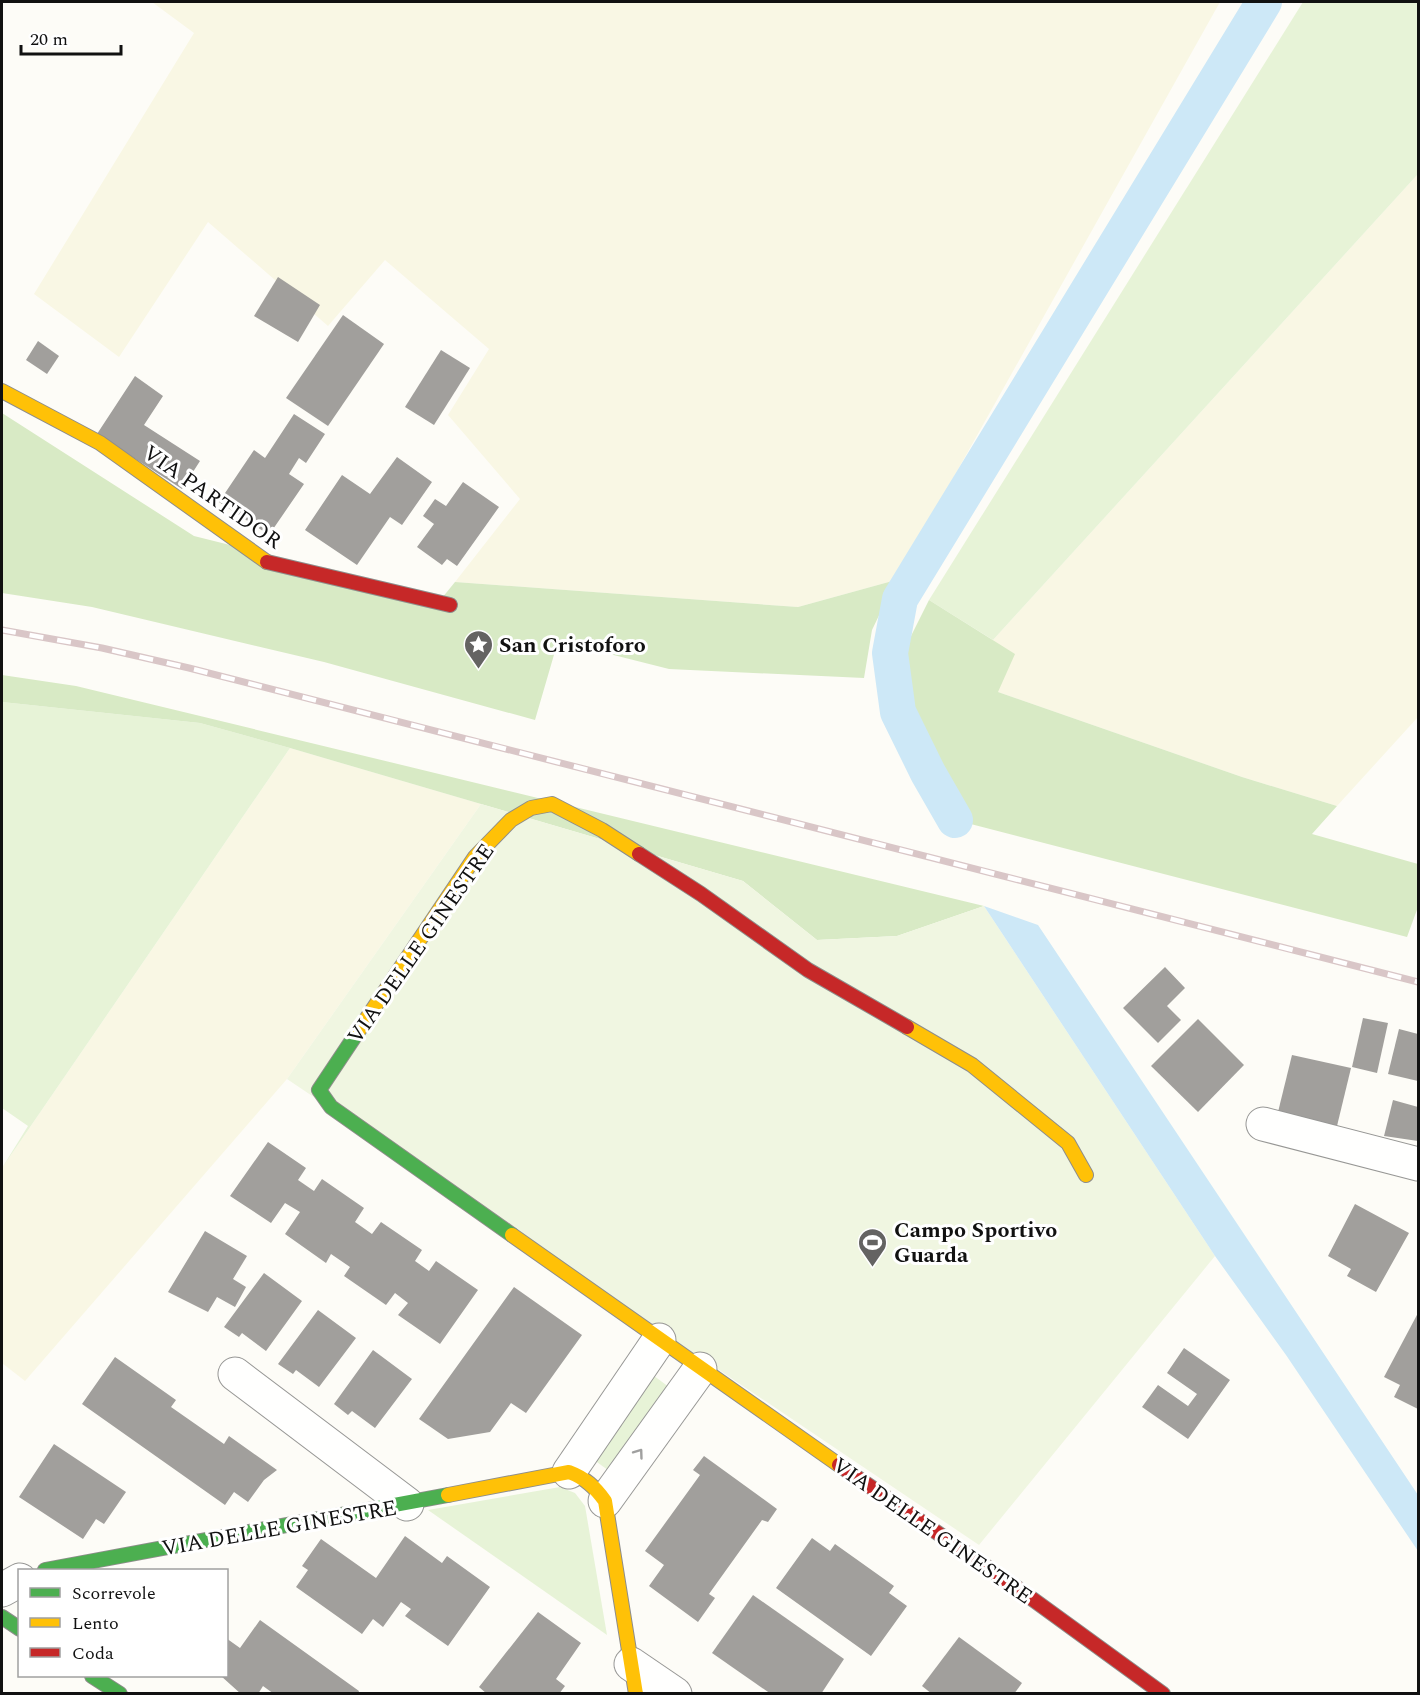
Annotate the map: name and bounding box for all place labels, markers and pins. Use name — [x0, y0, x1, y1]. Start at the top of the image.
place icon: San Cristoforo — [462, 628, 494, 670]
place label: San Cristoforo — [499, 629, 646, 662]
place label: Campo Sportivo Guarda — [894, 1214, 1057, 1272]
sports icon: Campo Sportivo Guarda — [857, 1226, 889, 1268]

